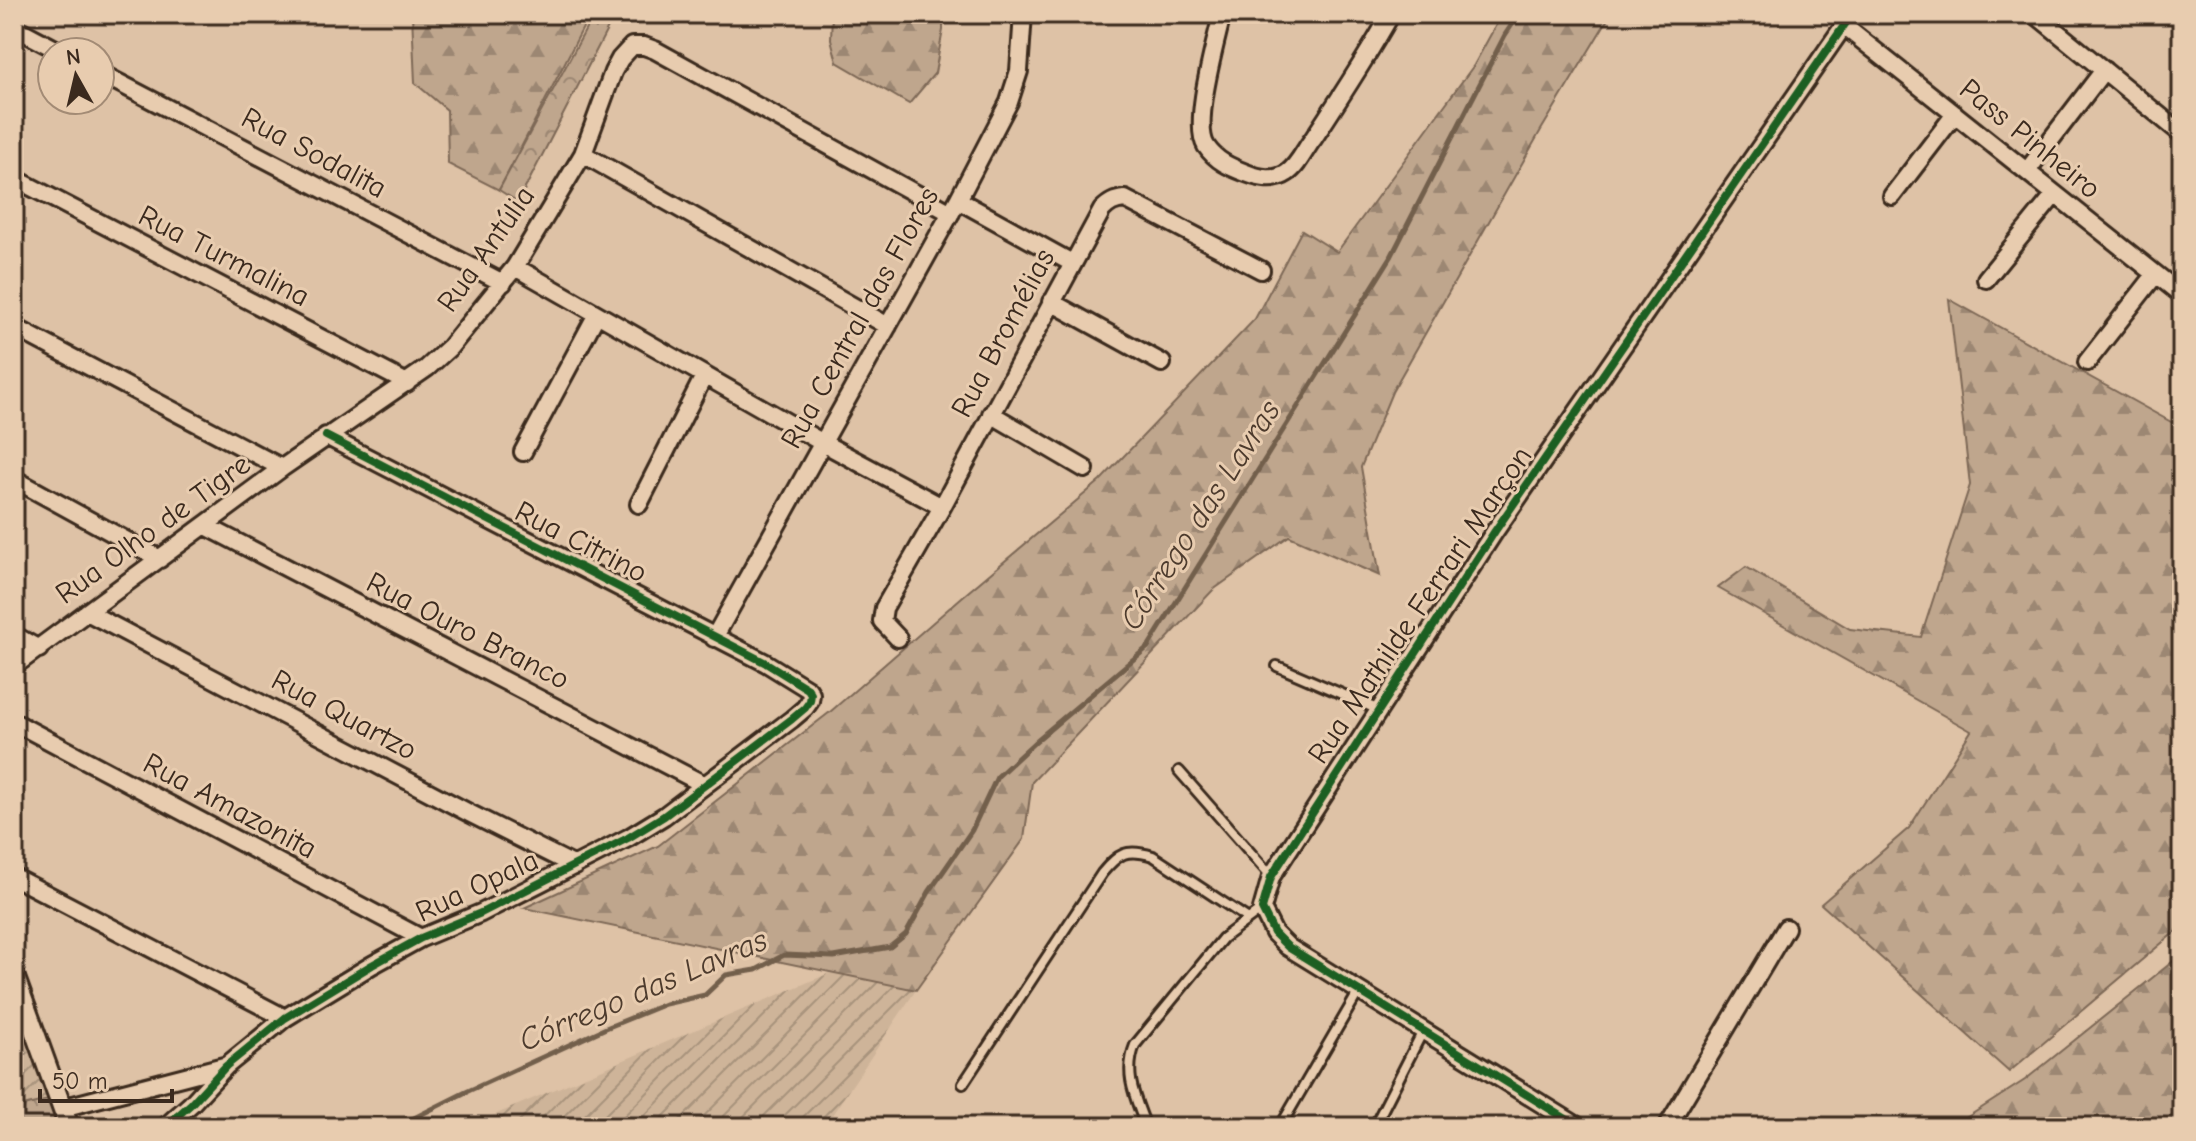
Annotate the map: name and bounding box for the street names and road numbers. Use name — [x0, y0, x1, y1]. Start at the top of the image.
street label: Pass Pinheiro — [1952, 71, 2108, 207]
street label: Rua Sodalita — [236, 100, 392, 206]
street label: Rua Antúlia — [430, 179, 542, 319]
street label: Rua Central das Flores — [774, 181, 946, 455]
street label: Rua Turmalina — [133, 198, 315, 314]
street label: Rua Bromélias — [944, 243, 1062, 423]
street label: Rua Mathilde Ferrari Marçon — [1301, 440, 1539, 770]
street label: Rua Olho de Tigre — [49, 447, 257, 611]
street label: Rua Citrino — [509, 494, 653, 590]
street label: Rua Ouro Branco — [361, 565, 575, 697]
street label: Rua Quartzo — [265, 662, 423, 768]
street label: Rua Amazonita — [137, 746, 323, 866]
street label: Rua Opala — [410, 842, 544, 930]

